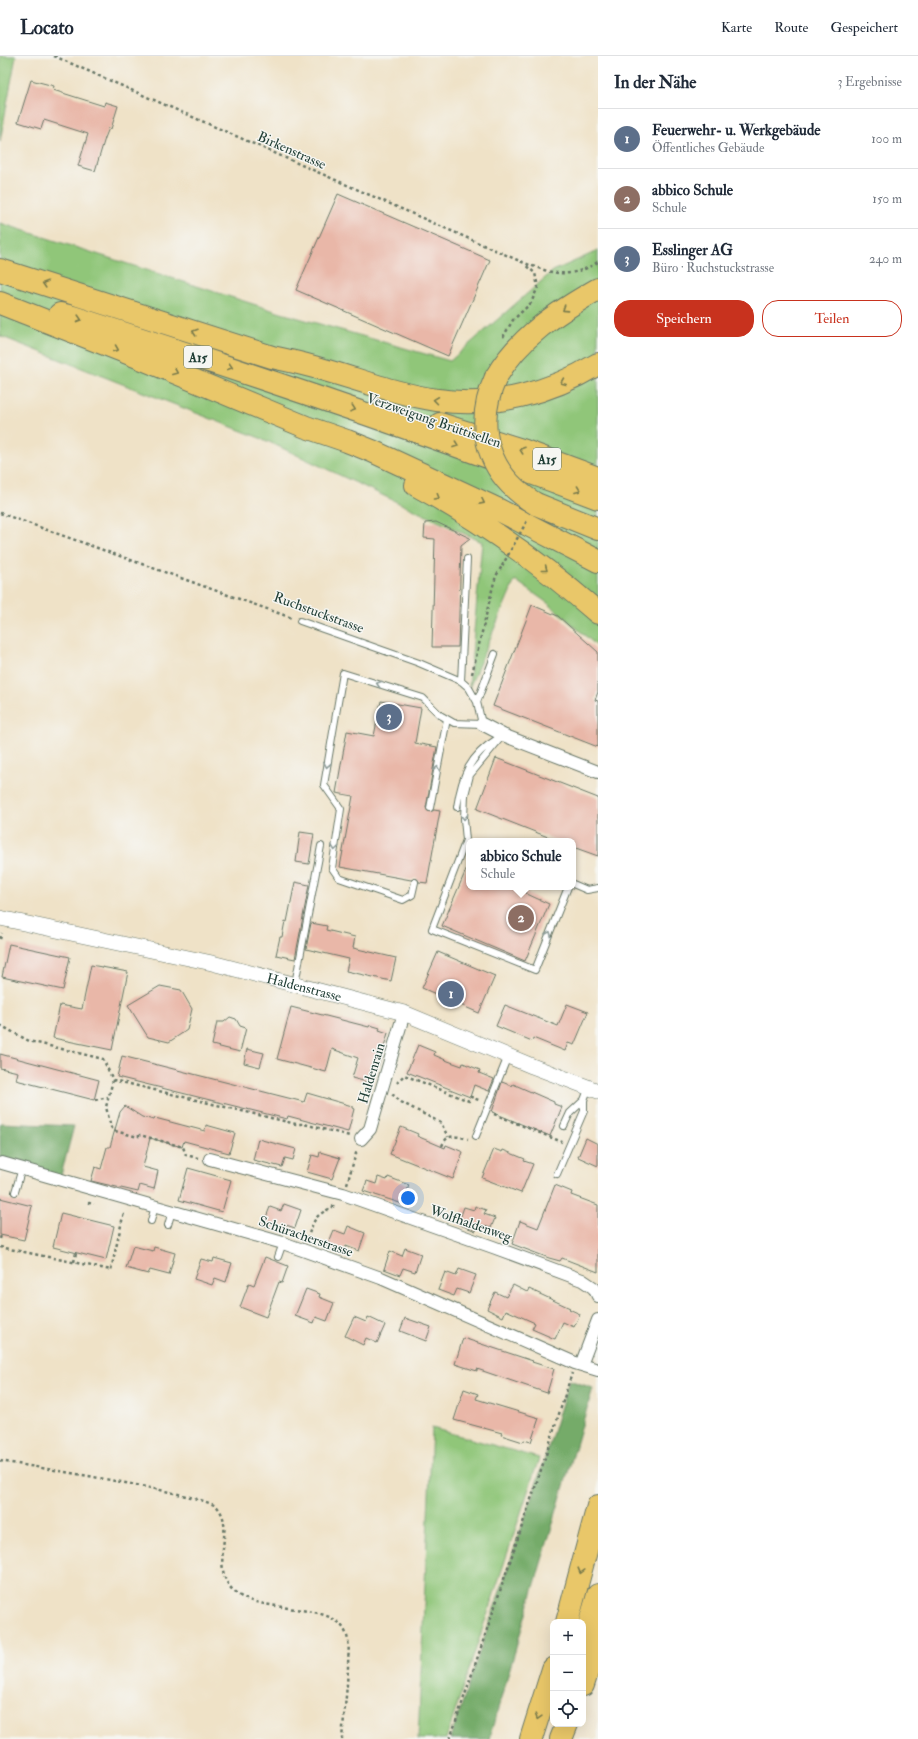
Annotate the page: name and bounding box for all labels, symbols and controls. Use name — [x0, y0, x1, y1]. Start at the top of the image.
text: Locato — [20, 16, 74, 40]
text: Karte — [721, 19, 752, 36]
text: Route — [774, 19, 808, 36]
text: Gespeichert — [830, 19, 898, 36]
text: In der Nähe — [614, 72, 696, 93]
text: 3 Ergebnisse — [837, 74, 902, 90]
text: Feuerwehr- u. Werkgebäude — [652, 121, 821, 140]
street label: Birkenstrasse — [255, 128, 329, 173]
text: 1 — [625, 131, 629, 147]
text: 100 m — [871, 131, 902, 147]
text: Öffentliches Gebäude — [652, 140, 764, 156]
text: abbico Schule — [652, 181, 733, 200]
text: 2 — [624, 191, 630, 207]
text: 150 m — [872, 191, 902, 207]
text: Schule — [652, 200, 687, 216]
text: Esslinger AG — [652, 241, 733, 260]
text: 3 — [625, 251, 630, 267]
text: 240 m — [869, 251, 902, 267]
text: Büro · Ruchstuckstrasse — [652, 260, 774, 276]
one-way arrow — [41, 280, 48, 289]
button: Speichern — [614, 300, 754, 337]
button: Teilen — [762, 300, 902, 337]
one-way arrow — [562, 304, 569, 311]
one-way arrow — [76, 314, 83, 323]
one-way arrow — [192, 328, 199, 336]
one-way arrow — [113, 344, 120, 352]
road number: A15 — [184, 346, 212, 368]
one-way arrow — [226, 362, 233, 371]
one-way arrow — [170, 367, 178, 375]
one-way arrow — [560, 377, 568, 385]
street label: Verzweigung Brüttisellen — [364, 389, 503, 451]
one-way arrow — [433, 396, 439, 405]
one-way arrow — [349, 404, 356, 413]
one-way arrow — [453, 441, 460, 449]
one-way arrow — [519, 446, 526, 454]
road number: A15 — [533, 448, 561, 470]
one-way arrow — [575, 486, 582, 494]
one-way arrow — [433, 492, 440, 499]
one-way arrow — [477, 497, 485, 505]
one-way arrow — [540, 564, 547, 571]
street label: Ruchstuckstrasse — [271, 588, 366, 637]
one-way arrow — [375, 680, 382, 689]
pin: 3 — [376, 702, 402, 732]
one-way arrow — [323, 761, 332, 768]
one-way arrow — [433, 766, 441, 772]
one-way arrow — [460, 814, 468, 820]
popup — [466, 838, 576, 890]
one-way arrow — [331, 845, 340, 851]
text: abbico Schule — [480, 847, 562, 866]
text: Schule — [480, 866, 515, 882]
pin: 2 — [508, 903, 534, 933]
one-way arrow — [545, 931, 553, 938]
street label: Haldenstrasse — [265, 970, 343, 1005]
pin: 1 — [438, 979, 464, 1009]
street label: Haldenrain — [354, 1041, 389, 1106]
your location — [398, 1188, 418, 1208]
street label: Wolfhaldenweg — [427, 1201, 515, 1246]
street label: Schüracherstrasse — [256, 1212, 355, 1261]
one-way arrow — [577, 1567, 586, 1574]
map controls — [550, 1619, 586, 1727]
button: + — [550, 1619, 586, 1655]
button: − — [550, 1655, 586, 1691]
button: locate — [550, 1691, 586, 1727]
one-way arrow — [534, 1714, 543, 1721]

